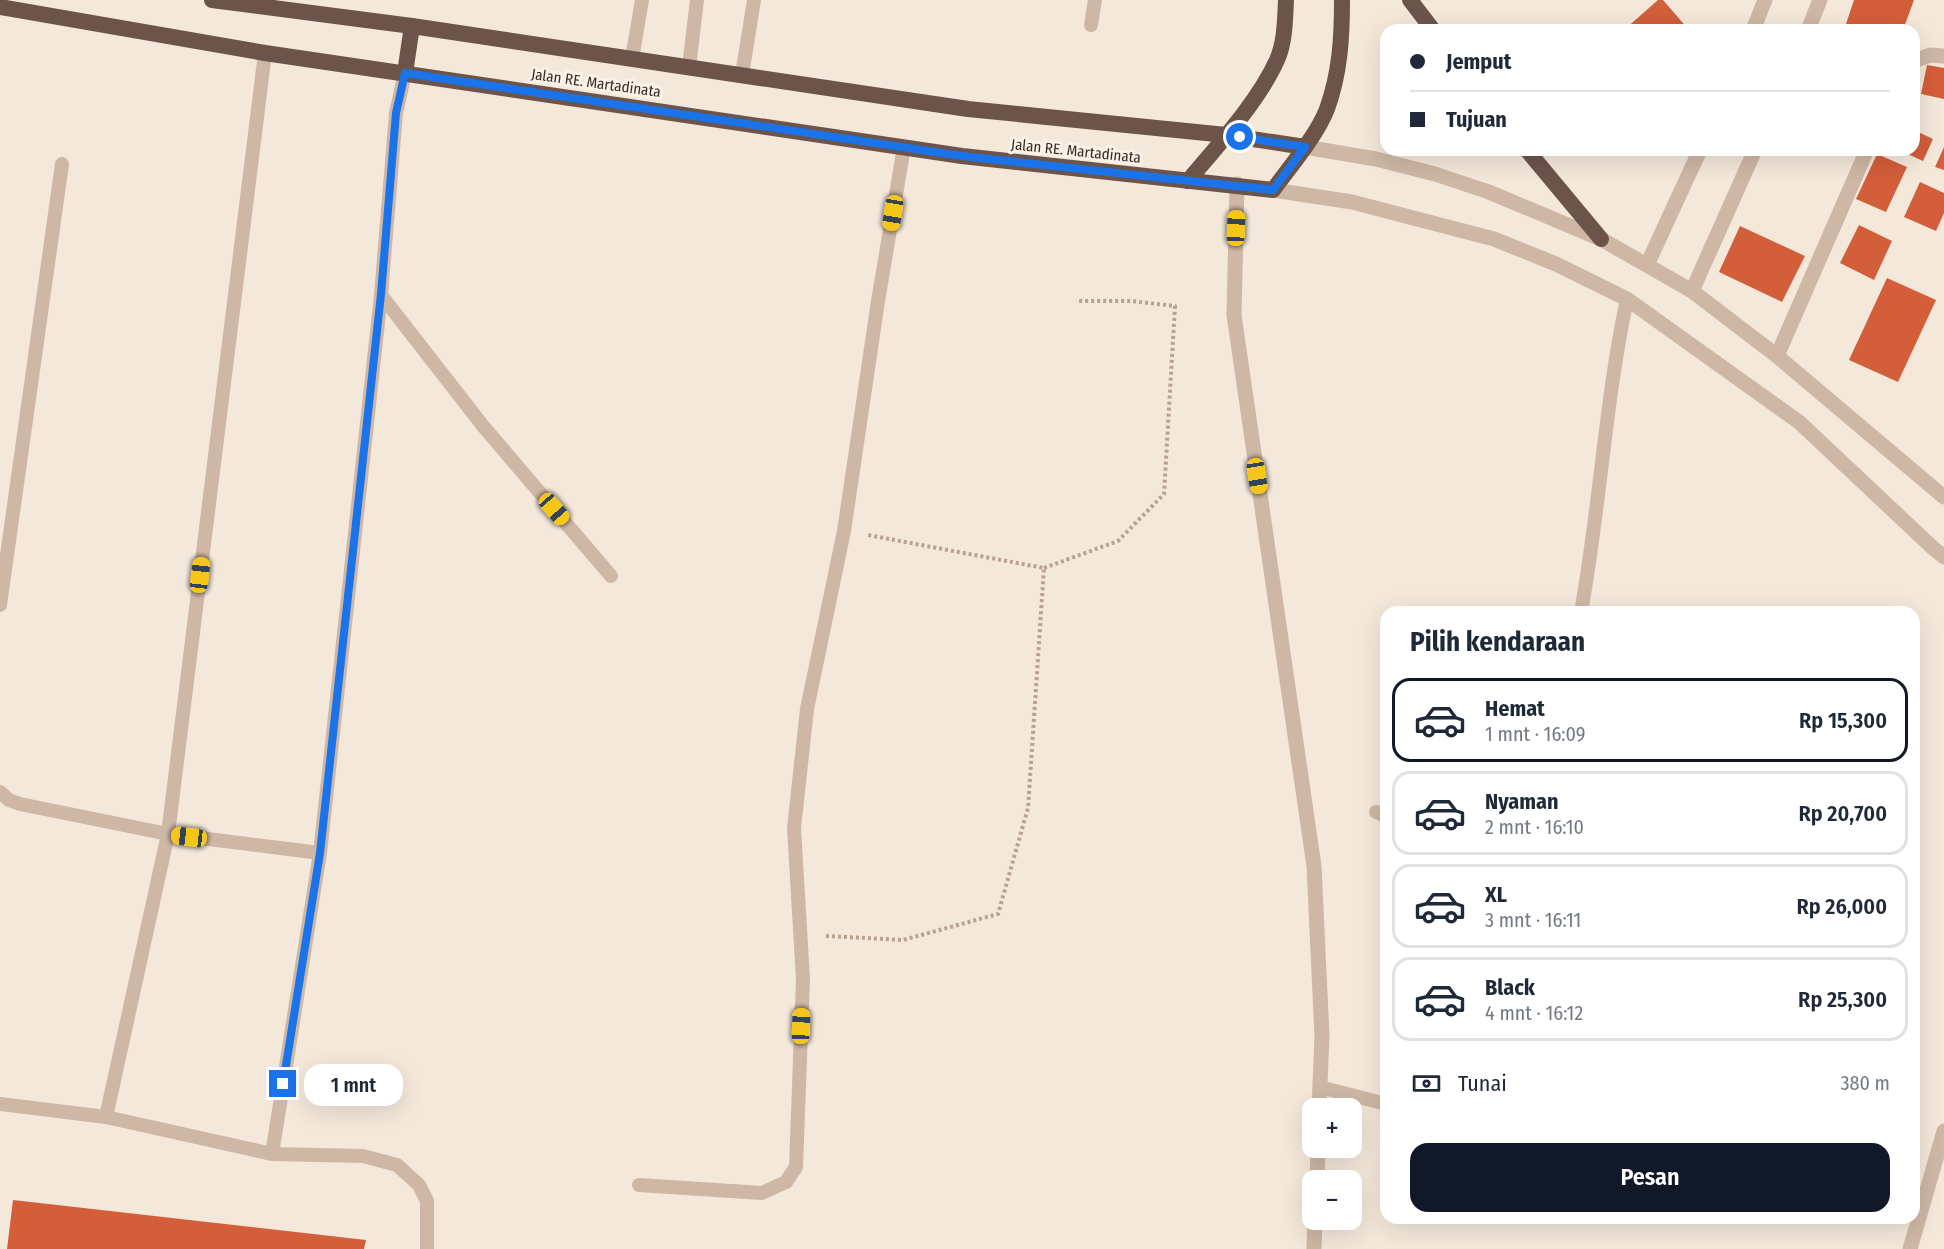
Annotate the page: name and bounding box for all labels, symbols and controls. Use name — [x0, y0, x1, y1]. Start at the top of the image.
text: Jemput — [1446, 48, 1511, 75]
street label: Jalan RE. Martadinata — [530, 65, 662, 101]
text: Tujuan — [1446, 106, 1507, 133]
route start — [1226, 123, 1253, 150]
street label: Jalan RE. Martadinata — [1010, 135, 1142, 167]
car — [881, 194, 905, 232]
car — [1226, 210, 1246, 246]
car — [1245, 457, 1269, 495]
car — [535, 490, 573, 528]
car — [189, 556, 211, 594]
text: Pilih kendaraan — [1410, 626, 1585, 658]
icon: car — [1413, 693, 1467, 747]
text: Hemat — [1485, 695, 1545, 722]
text: Rp 15,300 — [1799, 707, 1887, 734]
text: 1 mnt · 16:09 — [1485, 722, 1586, 746]
icon: car — [1413, 786, 1467, 840]
text: Nyaman — [1485, 788, 1558, 815]
text: Rp 20,700 — [1798, 800, 1887, 827]
text: 2 mnt · 16:10 — [1485, 815, 1584, 839]
car — [170, 826, 208, 848]
icon: car — [1413, 879, 1467, 933]
text: XL — [1485, 881, 1507, 908]
text: Rp 26,000 — [1796, 893, 1887, 920]
text: 3 mnt · 16:11 — [1485, 908, 1581, 932]
icon: car — [1413, 972, 1467, 1026]
text: Black — [1485, 974, 1535, 1001]
text: Rp 25,300 — [1798, 986, 1887, 1013]
text: 4 mnt · 16:12 — [1485, 1001, 1583, 1025]
car — [791, 1008, 811, 1044]
callout: 1 mnt — [304, 1063, 403, 1105]
icon: cash — [1410, 1067, 1443, 1100]
route end — [269, 1070, 296, 1097]
text: Tunai — [1458, 1070, 1507, 1097]
text: 380 m — [1840, 1071, 1890, 1095]
text: 1 mnt — [331, 1073, 376, 1097]
map controls — [1302, 1098, 1362, 1230]
button: + — [1302, 1098, 1362, 1158]
button: Pesan — [1410, 1143, 1890, 1212]
button: − — [1302, 1170, 1362, 1230]

